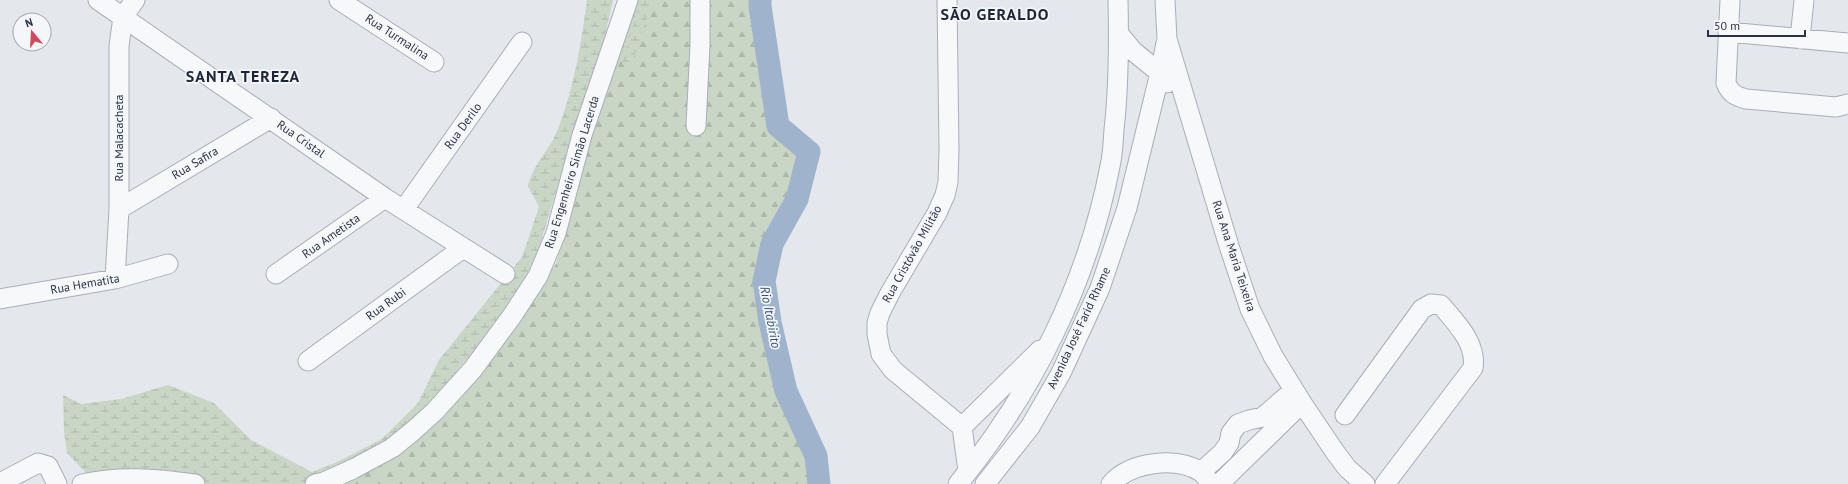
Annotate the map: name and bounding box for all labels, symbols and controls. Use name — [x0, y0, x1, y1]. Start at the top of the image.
district label: SÃO GERALDO — [940, 4, 1050, 24]
street label: Rua Turmalina — [363, 10, 432, 63]
north arrow — [12, 12, 52, 52]
scale bar — [1708, 12, 1805, 38]
text: N — [23, 15, 35, 30]
text: 50 m — [1714, 18, 1740, 33]
district label: SANTA TEREZA — [186, 66, 300, 86]
street label: Rua Malacacheta — [111, 94, 126, 182]
street label: Rua Engenheiro Simão Lacerda — [541, 94, 602, 250]
street label: Rua Derilo — [441, 100, 484, 152]
street label: Rua Cristal — [274, 117, 329, 161]
street label: Rua Safira — [169, 143, 221, 182]
street label: Rua Ana Maria Teixeira — [1209, 198, 1260, 313]
street label: Rua Cristóvão Militão — [879, 202, 945, 305]
street label: Rua Ametista — [299, 210, 363, 261]
street label: Avenida José Farid Rhame — [1044, 265, 1113, 391]
street label: Rua Hematita — [49, 270, 121, 297]
street label: Rua Rubi — [363, 284, 409, 323]
water label: Rio Itabirito — [756, 285, 785, 350]

